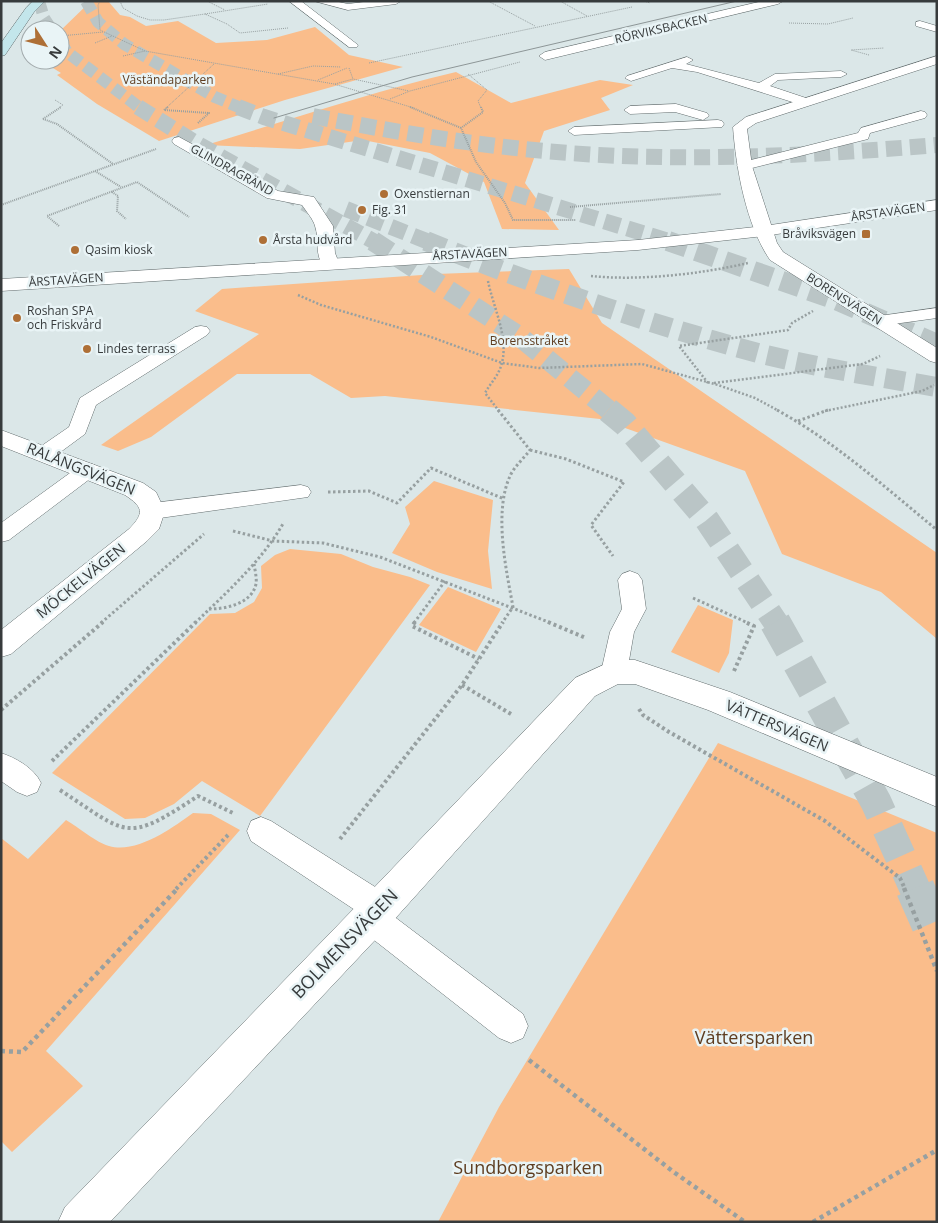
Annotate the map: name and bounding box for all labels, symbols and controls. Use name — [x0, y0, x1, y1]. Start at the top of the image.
street label: RÖRVIKSBACKEN — [613, 10, 709, 47]
north arrow — [20, 20, 70, 70]
text: N — [45, 43, 67, 63]
park label: Väständaparken — [122, 71, 214, 88]
street label: GLINDRAGRÄND — [188, 140, 277, 199]
place label: Oxenstiernan — [394, 185, 470, 202]
marker: Oxenstiernan — [378, 188, 390, 200]
street label: ÅRSTAVÄGEN — [850, 198, 926, 225]
place label: Fig. 31 — [372, 201, 408, 218]
marker: Fig. 31 — [356, 204, 368, 216]
place label: Bråviksvägen — [782, 225, 856, 242]
marker: Bråviksvägen — [860, 228, 872, 240]
place label: Årsta hudvård — [273, 231, 352, 248]
marker: Årsta hudvård — [257, 234, 269, 246]
place label: Qasim kiosk — [85, 241, 153, 258]
street label: ÅRSTAVÄGEN — [432, 243, 508, 264]
marker: Qasim kiosk — [69, 244, 81, 256]
street label: ÅRSTAVÄGEN — [28, 268, 104, 291]
street label: BORENSVÄGEN — [803, 269, 885, 329]
place label: Roshan SPA och Friskvård — [27, 302, 102, 333]
marker: Roshan SPA och Friskvård — [11, 312, 23, 324]
park label: Borensstråket — [490, 332, 568, 349]
place label: Lindes terrass — [97, 340, 176, 357]
marker: Lindes terrass — [81, 343, 93, 355]
street label: RALÅNGSVÄGEN — [24, 437, 139, 499]
street label: MÖCKELVÄGEN — [32, 538, 129, 622]
street label: VÄTTERSVÄGEN — [723, 694, 832, 756]
street label: BOLMENSVÄGEN — [286, 883, 403, 1003]
park label: Vättersparken — [695, 1025, 813, 1049]
park label: Sundborgsparken — [453, 1155, 603, 1179]

